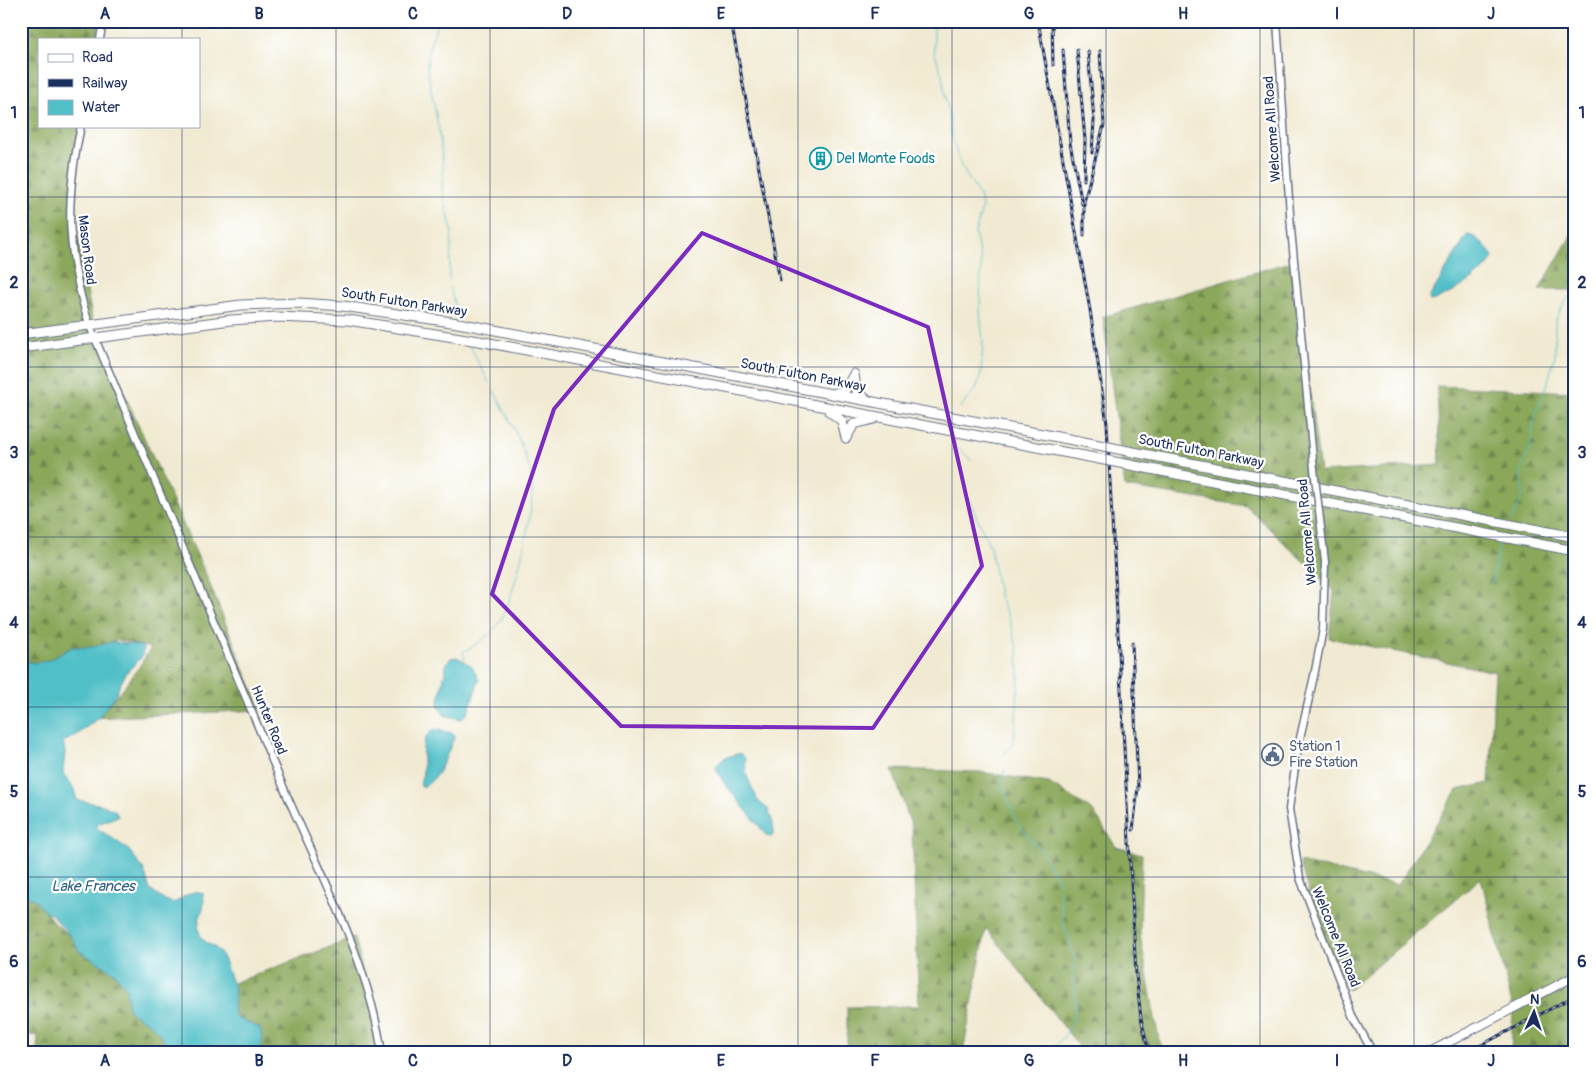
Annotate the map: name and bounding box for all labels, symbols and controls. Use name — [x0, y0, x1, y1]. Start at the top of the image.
text: A — [100, 4, 111, 24]
text: B — [254, 4, 264, 24]
text: C — [408, 4, 418, 24]
text: D — [562, 4, 572, 24]
text: E — [717, 4, 726, 24]
text: F — [870, 4, 880, 24]
text: G — [1024, 4, 1035, 24]
text: H — [1178, 4, 1188, 24]
text: I — [1335, 4, 1339, 24]
text: J — [1487, 4, 1495, 24]
legend — [38, 38, 200, 128]
text: Road — [82, 48, 113, 67]
text: Railway — [82, 74, 128, 93]
street label: Welcome All Road — [1260, 75, 1284, 183]
text: Water — [82, 98, 121, 117]
text: 1 — [11, 103, 17, 123]
text: 1 — [1579, 103, 1585, 123]
building icon: Del Monte Foods — [808, 146, 832, 170]
place label: Del Monte Foods — [836, 150, 936, 167]
street label: Mason Road — [74, 214, 100, 286]
text: 2 — [10, 273, 19, 293]
text: 2 — [1578, 273, 1587, 293]
street label: South Fulton Parkway — [340, 284, 468, 320]
street label: South Fulton Parkway — [739, 355, 867, 395]
street label: South Fulton Parkway — [1137, 431, 1265, 471]
text: 3 — [10, 443, 19, 463]
text: 3 — [1578, 443, 1587, 463]
street label: Welcome All Road — [1294, 478, 1320, 586]
text: 4 — [9, 613, 19, 633]
text: 4 — [1577, 613, 1587, 633]
street label: Hunter Road — [247, 683, 291, 757]
place label: Station 1 Fire Station — [1289, 738, 1358, 771]
public building icon: Station 1 Fire Station — [1261, 742, 1285, 766]
text: 5 — [10, 782, 19, 802]
text: 5 — [1578, 782, 1587, 802]
water label: Lake Frances — [51, 877, 137, 896]
street label: Welcome All Road — [1308, 884, 1364, 990]
text: 6 — [9, 952, 19, 972]
text: 6 — [1577, 952, 1587, 972]
north arrow — [1508, 986, 1558, 1036]
text: N — [1529, 991, 1540, 1008]
text: A — [100, 1051, 111, 1071]
text: B — [254, 1051, 264, 1071]
text: C — [408, 1051, 418, 1071]
text: D — [562, 1051, 572, 1071]
text: E — [717, 1051, 726, 1071]
text: F — [870, 1051, 880, 1071]
text: G — [1024, 1051, 1035, 1071]
text: H — [1178, 1051, 1188, 1071]
text: I — [1335, 1051, 1339, 1071]
text: J — [1487, 1051, 1495, 1071]

